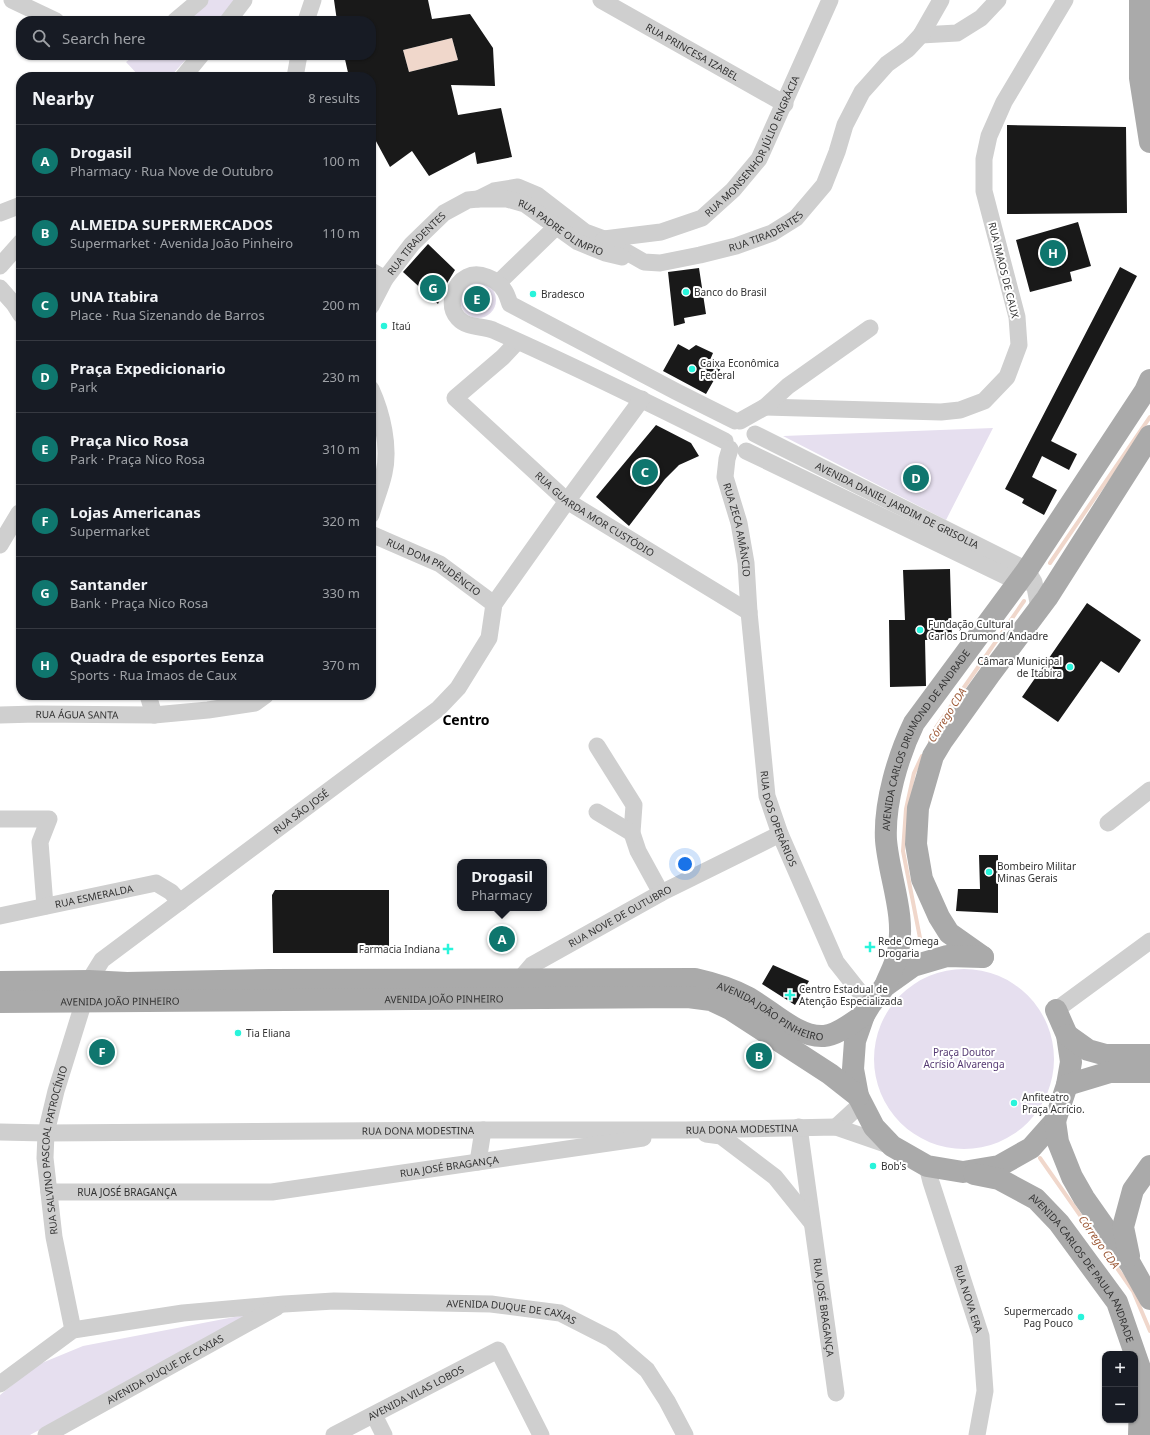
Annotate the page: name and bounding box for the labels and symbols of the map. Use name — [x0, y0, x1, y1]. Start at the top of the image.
street label: RUA PRINCESA IZABEL — [643, 20, 742, 84]
street label: RUA MONSENHOR JÚLIO ENGRÁCIA — [701, 73, 803, 220]
street label: RUA PADRE OLIMPIO — [517, 195, 606, 259]
street label: RUA TIRADENTES — [384, 208, 449, 278]
street label: RUA TIRADENTES — [727, 208, 806, 255]
street label: RUA IMAOS DE CAUX — [985, 221, 1023, 320]
pin: H — [1040, 238, 1066, 268]
pin: G — [420, 273, 446, 303]
pin: E — [464, 284, 490, 314]
place label: Banco do Brasil — [694, 285, 767, 299]
place label: Bradesco — [541, 287, 584, 301]
marker: Banco do Brasil — [681, 287, 691, 297]
marker: Bradesco — [528, 289, 538, 299]
place label: Itaú — [392, 319, 411, 333]
marker: Itaú — [379, 321, 389, 331]
place label: Caixa Econômica Federal — [700, 356, 779, 382]
marker: Caixa Econômica Federal — [687, 364, 697, 374]
pin: C — [632, 457, 658, 487]
street label: AVENIDA DANIEL JARDIM DE GRISOLIA — [814, 459, 980, 551]
pin: D — [903, 463, 929, 493]
street label: RUA GUARDA MOR CUSTÓDIO — [534, 467, 658, 559]
street label: RUA ZECA AMÂNCIO — [720, 481, 754, 577]
street label: RUA DOM PRUDÊNCIO — [384, 535, 484, 599]
place label: Fundação Cultural Carlos Drumond Andadre — [928, 617, 1048, 643]
marker: Fundação Cultural Carlos Drumond Andadre — [915, 625, 925, 635]
street label: AVENIDA CARLOS DRUMOND DE ANDRADE — [879, 647, 973, 831]
place label: Câmara Municipal de Itabira — [977, 654, 1062, 680]
marker: Câmara Municipal de Itabira — [1065, 662, 1075, 672]
water label: Córrego CDA — [924, 685, 969, 745]
street label: RUA ÁGUA SANTA — [35, 707, 119, 722]
district label: Centro — [442, 710, 490, 729]
street label: RUA DOS OPERÁRIOS — [758, 770, 801, 869]
street label: RUA SÃO JOSÉ — [270, 786, 332, 837]
your location — [675, 854, 695, 874]
place label: Bombeiro Militar Minas Gerais — [997, 859, 1076, 885]
marker: Bombeiro Militar Minas Gerais — [984, 867, 994, 877]
street label: RUA ESMERALDA — [54, 881, 135, 911]
street label: RUA NOVE DE OUTUBRO — [566, 882, 674, 950]
pin: A — [489, 924, 515, 954]
place label: Rede Omega Drogaria — [878, 934, 939, 960]
place label: Farmacia Indiana — [359, 942, 440, 956]
marker: Rede Omega Drogaria — [865, 942, 875, 952]
marker: Farmacia Indiana — [443, 944, 453, 954]
street label: AVENIDA JOÃO PINHEIRO — [715, 978, 824, 1043]
place label: Centro Estadual de Atenção Especializada — [799, 982, 902, 1008]
marker: Centro Estadual de Atenção Especializada — [784, 989, 796, 1001]
street label: AVENIDA JOÃO PINHEIRO — [384, 991, 504, 1006]
street label: AVENIDA JOÃO PINHEIRO — [60, 994, 180, 1009]
place label: Tia Eliana — [246, 1026, 290, 1040]
marker: Tia Eliana — [233, 1028, 243, 1038]
pin: F — [89, 1037, 115, 1067]
pin: B — [746, 1041, 772, 1071]
park label: Praça Doutor Acrísio Alvarenga — [923, 1045, 1005, 1071]
street label: RUA SALVINO PASCOAL PATROCÍNIO — [38, 1064, 71, 1236]
place label: Anfiteatro Praça Acrício. — [1022, 1090, 1085, 1116]
marker: Anfiteatro Praça Acrício. — [1009, 1098, 1019, 1108]
street label: RUA DONA MODESTINA — [686, 1121, 799, 1137]
street label: RUA DONA MODESTINA — [362, 1123, 475, 1138]
street label: RUA JOSÉ BRAGANÇA — [399, 1152, 500, 1180]
place label: Bob's — [881, 1159, 907, 1173]
marker: Bob's — [868, 1161, 878, 1171]
street label: RUA JOSÉ BRAGANÇA — [77, 1185, 177, 1199]
street label: AVENIDA CARLOS DE PAULA ANDRADE — [1027, 1190, 1138, 1344]
water label: Córrego CDA — [1076, 1212, 1123, 1271]
street label: RUA JOSÉ BRAGANÇA — [810, 1257, 838, 1358]
street label: RUA NOVA ERA — [951, 1263, 987, 1335]
street label: AVENIDA DUQUE DE CAXIAS — [446, 1296, 579, 1328]
place label: Supermercado Pag Pouco — [1004, 1304, 1073, 1330]
marker: Supermercado Pag Pouco — [1076, 1312, 1086, 1322]
street label: AVENIDA DUQUE DE CAXIAS — [104, 1331, 226, 1407]
street label: AVENIDA VILAS LOBOS — [365, 1362, 467, 1423]

